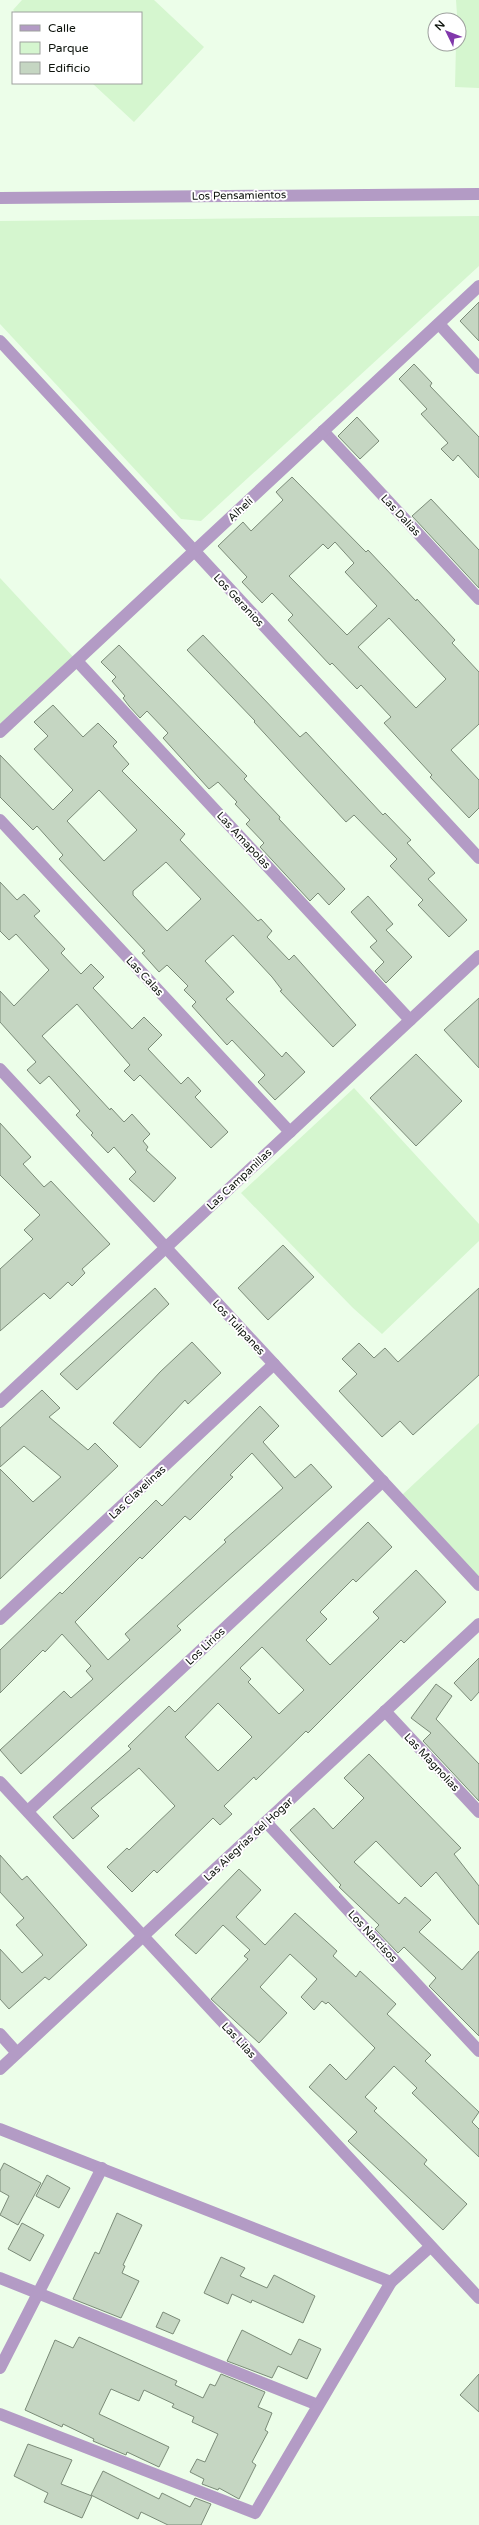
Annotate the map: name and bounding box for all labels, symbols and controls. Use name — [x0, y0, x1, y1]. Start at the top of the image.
legend — [12, 12, 142, 84]
north arrow — [427, 12, 467, 52]
text: N — [432, 18, 448, 33]
text: Calle — [48, 21, 76, 35]
text: Parque — [48, 41, 89, 55]
text: Edificio — [48, 61, 90, 75]
street label: Los Pensamientos — [192, 188, 286, 203]
street label: Las Dalias — [378, 492, 423, 539]
street label: Alhelí — [225, 494, 256, 524]
street label: Los Geranios — [211, 571, 266, 629]
street label: Las Amapolas — [214, 809, 273, 871]
street label: Las Calas — [123, 954, 166, 999]
street label: Las Campanillas — [204, 1146, 275, 1213]
street label: Los Tulipanes — [210, 1297, 268, 1358]
street label: Las Clavelinas — [106, 1463, 168, 1522]
street label: Los Lirios — [183, 1625, 228, 1668]
street label: Las Magnolias — [401, 1731, 462, 1794]
street label: Las Alegrías del Hogar — [201, 1794, 296, 1884]
street label: Los Narcisos — [345, 1908, 400, 1965]
street label: Las Lilas — [219, 2020, 258, 2061]

